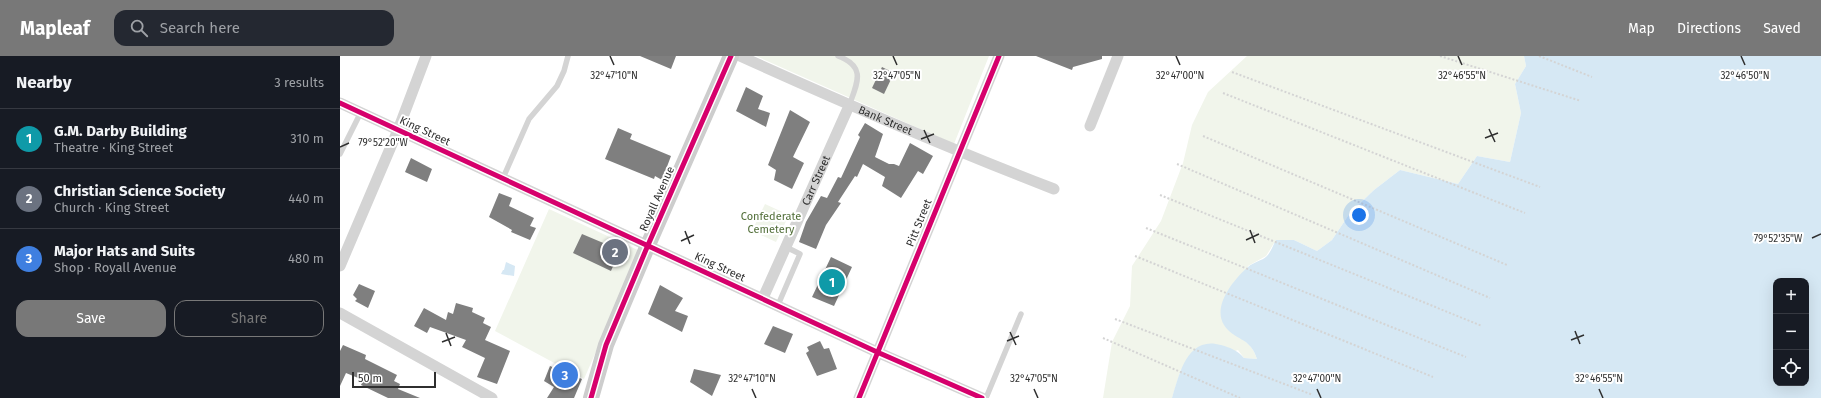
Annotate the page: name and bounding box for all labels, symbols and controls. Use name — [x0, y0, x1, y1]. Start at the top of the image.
search box — [114, 10, 394, 46]
text: Mapleaf — [20, 17, 90, 40]
icon: search — [128, 17, 150, 39]
text: Search here — [160, 19, 240, 37]
text: Map — [1628, 20, 1655, 37]
text: Directions — [1677, 20, 1741, 37]
text: Saved — [1763, 20, 1801, 37]
text: 32°47'10"N — [590, 70, 638, 82]
text: 32°47'05"N — [873, 70, 921, 82]
text: 32°47'00"N — [1156, 70, 1204, 82]
text: 32°46'55"N — [1438, 70, 1486, 82]
text: 32°46'50"N — [1720, 70, 1770, 82]
text: Nearby — [16, 72, 71, 93]
text: 3 results — [274, 75, 324, 90]
street label: Bank Street — [856, 103, 915, 137]
street label: King Street — [398, 114, 452, 148]
text: G.M. Darby Building — [54, 122, 187, 140]
text: 1 — [26, 131, 32, 146]
text: 310 m — [290, 131, 324, 146]
text: 79°52'20"W — [358, 137, 408, 149]
text: Theatre · King Street — [54, 140, 173, 155]
street label: Carr Street — [799, 153, 833, 207]
street label: Royall Avenue — [637, 164, 677, 234]
text: Christian Science Society — [54, 182, 225, 200]
text: 2 — [26, 191, 32, 206]
text: 440 m — [288, 191, 324, 206]
street label: Pitt Street — [904, 197, 934, 249]
text: Church · King Street — [54, 200, 169, 215]
your location — [1349, 205, 1369, 225]
park label: Confederate Cemetery — [741, 210, 801, 236]
text: 79°52'35"W — [1754, 233, 1803, 245]
pin: 2 — [602, 237, 628, 267]
text: Major Hats and Suits — [54, 242, 195, 260]
street label: King Street — [693, 250, 747, 284]
text: 3 — [26, 251, 32, 266]
text: 480 m — [288, 251, 324, 266]
text: Shop · Royall Avenue — [54, 260, 177, 275]
pin: 1 — [819, 267, 845, 297]
map controls — [1773, 278, 1809, 386]
button: + — [1773, 278, 1809, 314]
button: Save — [16, 300, 166, 337]
button: Share — [174, 300, 324, 337]
button: − — [1773, 314, 1809, 350]
button: locate — [1773, 350, 1809, 386]
pin: 3 — [552, 360, 578, 390]
scale bar — [352, 370, 436, 389]
text: 50 m — [358, 372, 382, 385]
text: 32°47'10"N — [728, 373, 776, 385]
text: 32°47'05"N — [1010, 373, 1058, 385]
text: 32°47'00"N — [1293, 373, 1341, 385]
text: 32°46'55"N — [1575, 373, 1623, 385]

